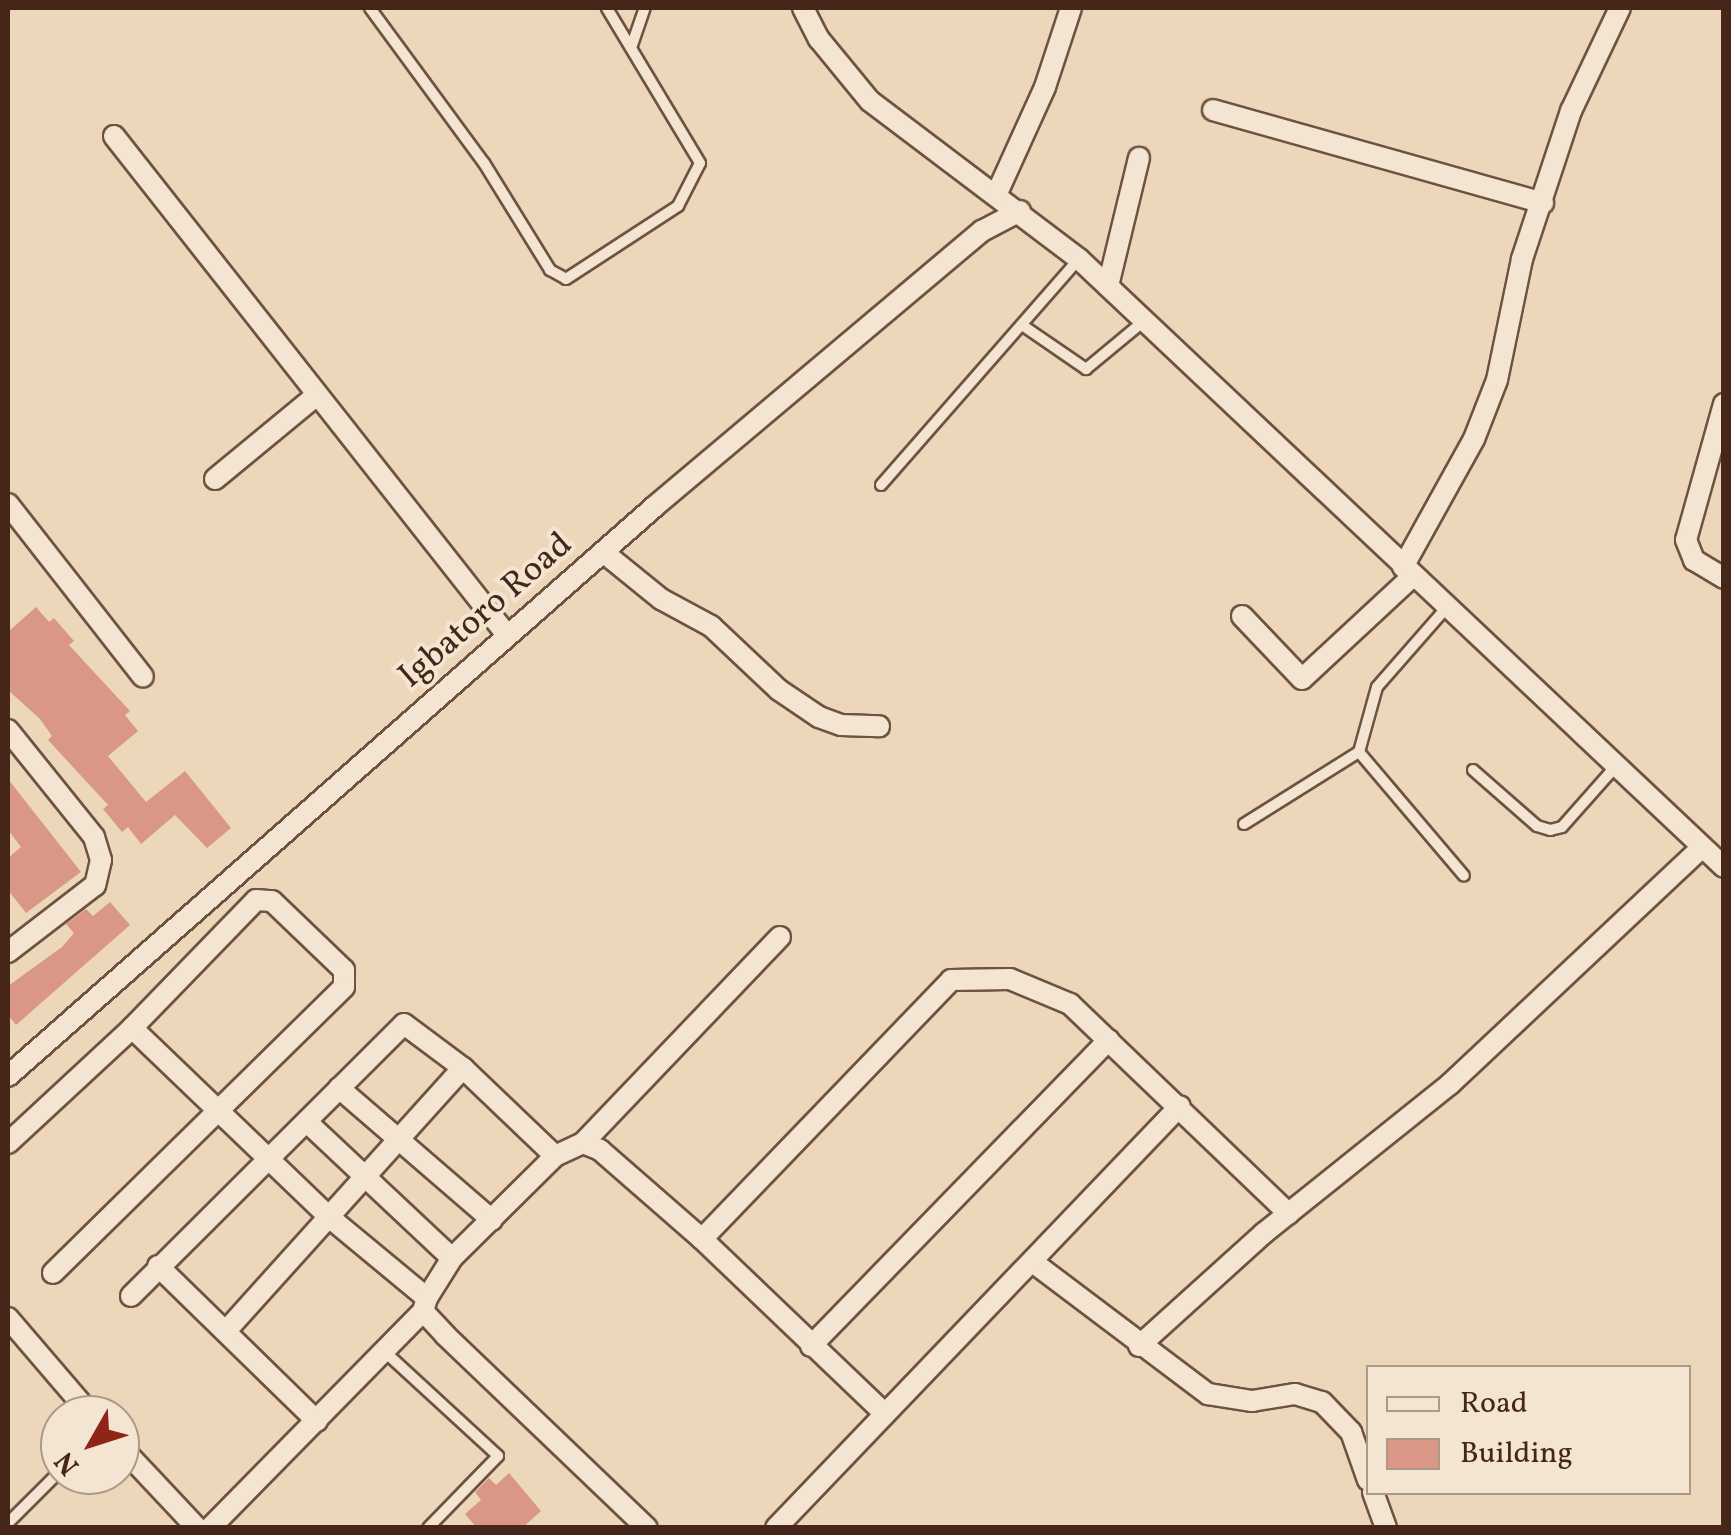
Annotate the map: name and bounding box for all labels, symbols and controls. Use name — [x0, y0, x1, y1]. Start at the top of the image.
street label: Igbatoro Road — [391, 524, 581, 698]
legend — [1366, 1365, 1691, 1495]
text: Road — [1460, 1383, 1528, 1425]
north arrow — [40, 1395, 140, 1495]
text: Building — [1460, 1433, 1573, 1475]
text: N — [46, 1443, 89, 1483]

